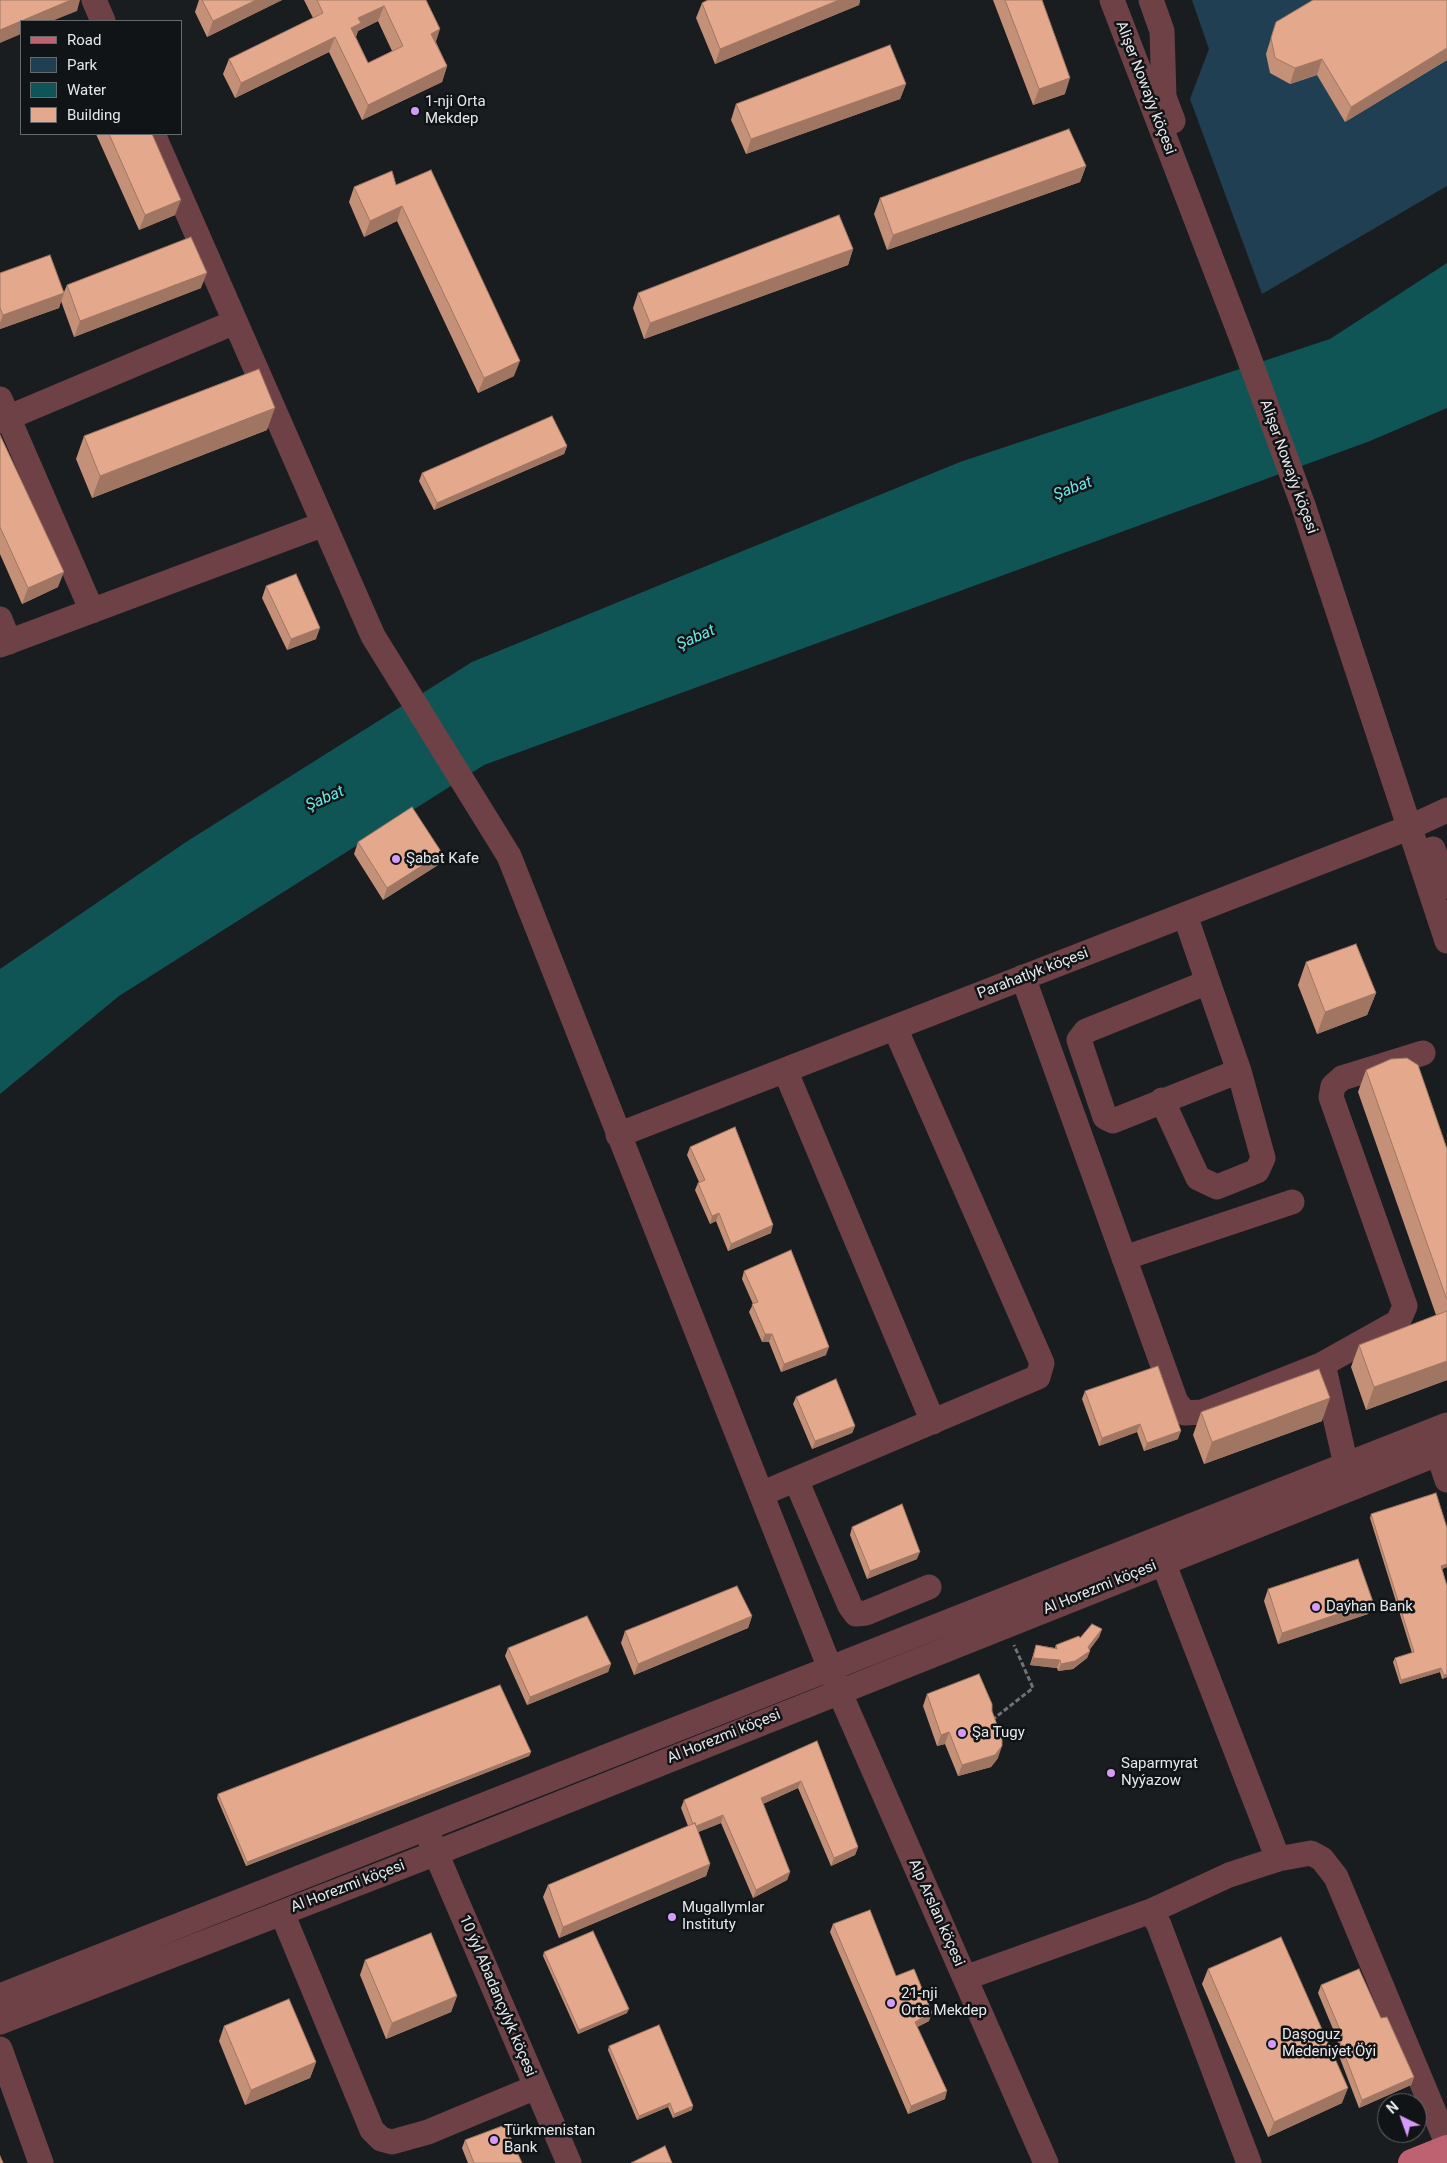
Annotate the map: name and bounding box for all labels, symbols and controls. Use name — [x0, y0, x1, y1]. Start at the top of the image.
street label: Alişer Nowaýy köçesi — [1111, 19, 1179, 157]
legend — [20, 20, 182, 135]
text: Road — [67, 31, 101, 49]
text: Park — [67, 56, 97, 74]
text: Water — [67, 81, 106, 99]
place label: 1-nji Orta Mekdep — [425, 93, 486, 128]
marker: 1-nji Orta Mekdep — [409, 105, 421, 117]
text: Building — [67, 106, 121, 124]
street label: Alişer Nowaýy köçesi — [1255, 397, 1321, 537]
water label: Şabat — [1051, 473, 1095, 505]
water label: Şabat — [674, 621, 718, 655]
water label: Şabat — [303, 782, 347, 816]
place label: Şabat Kafe — [406, 850, 479, 868]
marker: Şabat Kafe — [390, 853, 402, 865]
street label: Parahatlyk köçesi — [975, 945, 1091, 1003]
street label: Al Horezmi köçesi — [1041, 1557, 1159, 1619]
place label: Daýhan Bank — [1326, 1598, 1413, 1616]
marker: Daýhan Bank — [1310, 1601, 1322, 1613]
street label: Al Horezmi köçesi — [665, 1706, 783, 1768]
place label: Şa Tugy — [972, 1724, 1025, 1742]
marker: Şa Tugy — [956, 1727, 968, 1739]
place label: Saparmyrat Nyýazow — [1121, 1755, 1198, 1790]
marker: Saparmyrat Nyýazow — [1105, 1767, 1117, 1779]
street label: Al Horezmi köçesi — [288, 1857, 408, 1917]
street label: Alp Arslan köçesi — [904, 1857, 968, 1969]
place label: Mugallymlar Instituty — [682, 1899, 764, 1934]
marker: Mugallymlar Instituty — [666, 1911, 678, 1923]
street label: 10 ýyl Abadançylyk köçesi — [455, 1912, 539, 2080]
place label: 21-nji Orta Mekdep — [901, 1985, 987, 2020]
marker: 21-nji Orta Mekdep — [885, 1997, 897, 2009]
place label: Daşoguz Medeniýet Öýi — [1282, 2026, 1376, 2061]
marker: Daşoguz Medeniýet Öýi — [1266, 2038, 1278, 2050]
north arrow — [1377, 2093, 1427, 2143]
text: N — [1384, 2098, 1402, 2117]
place label: Türkmenistan Bank — [504, 2122, 595, 2157]
marker: Türkmenistan Bank — [488, 2134, 500, 2146]

